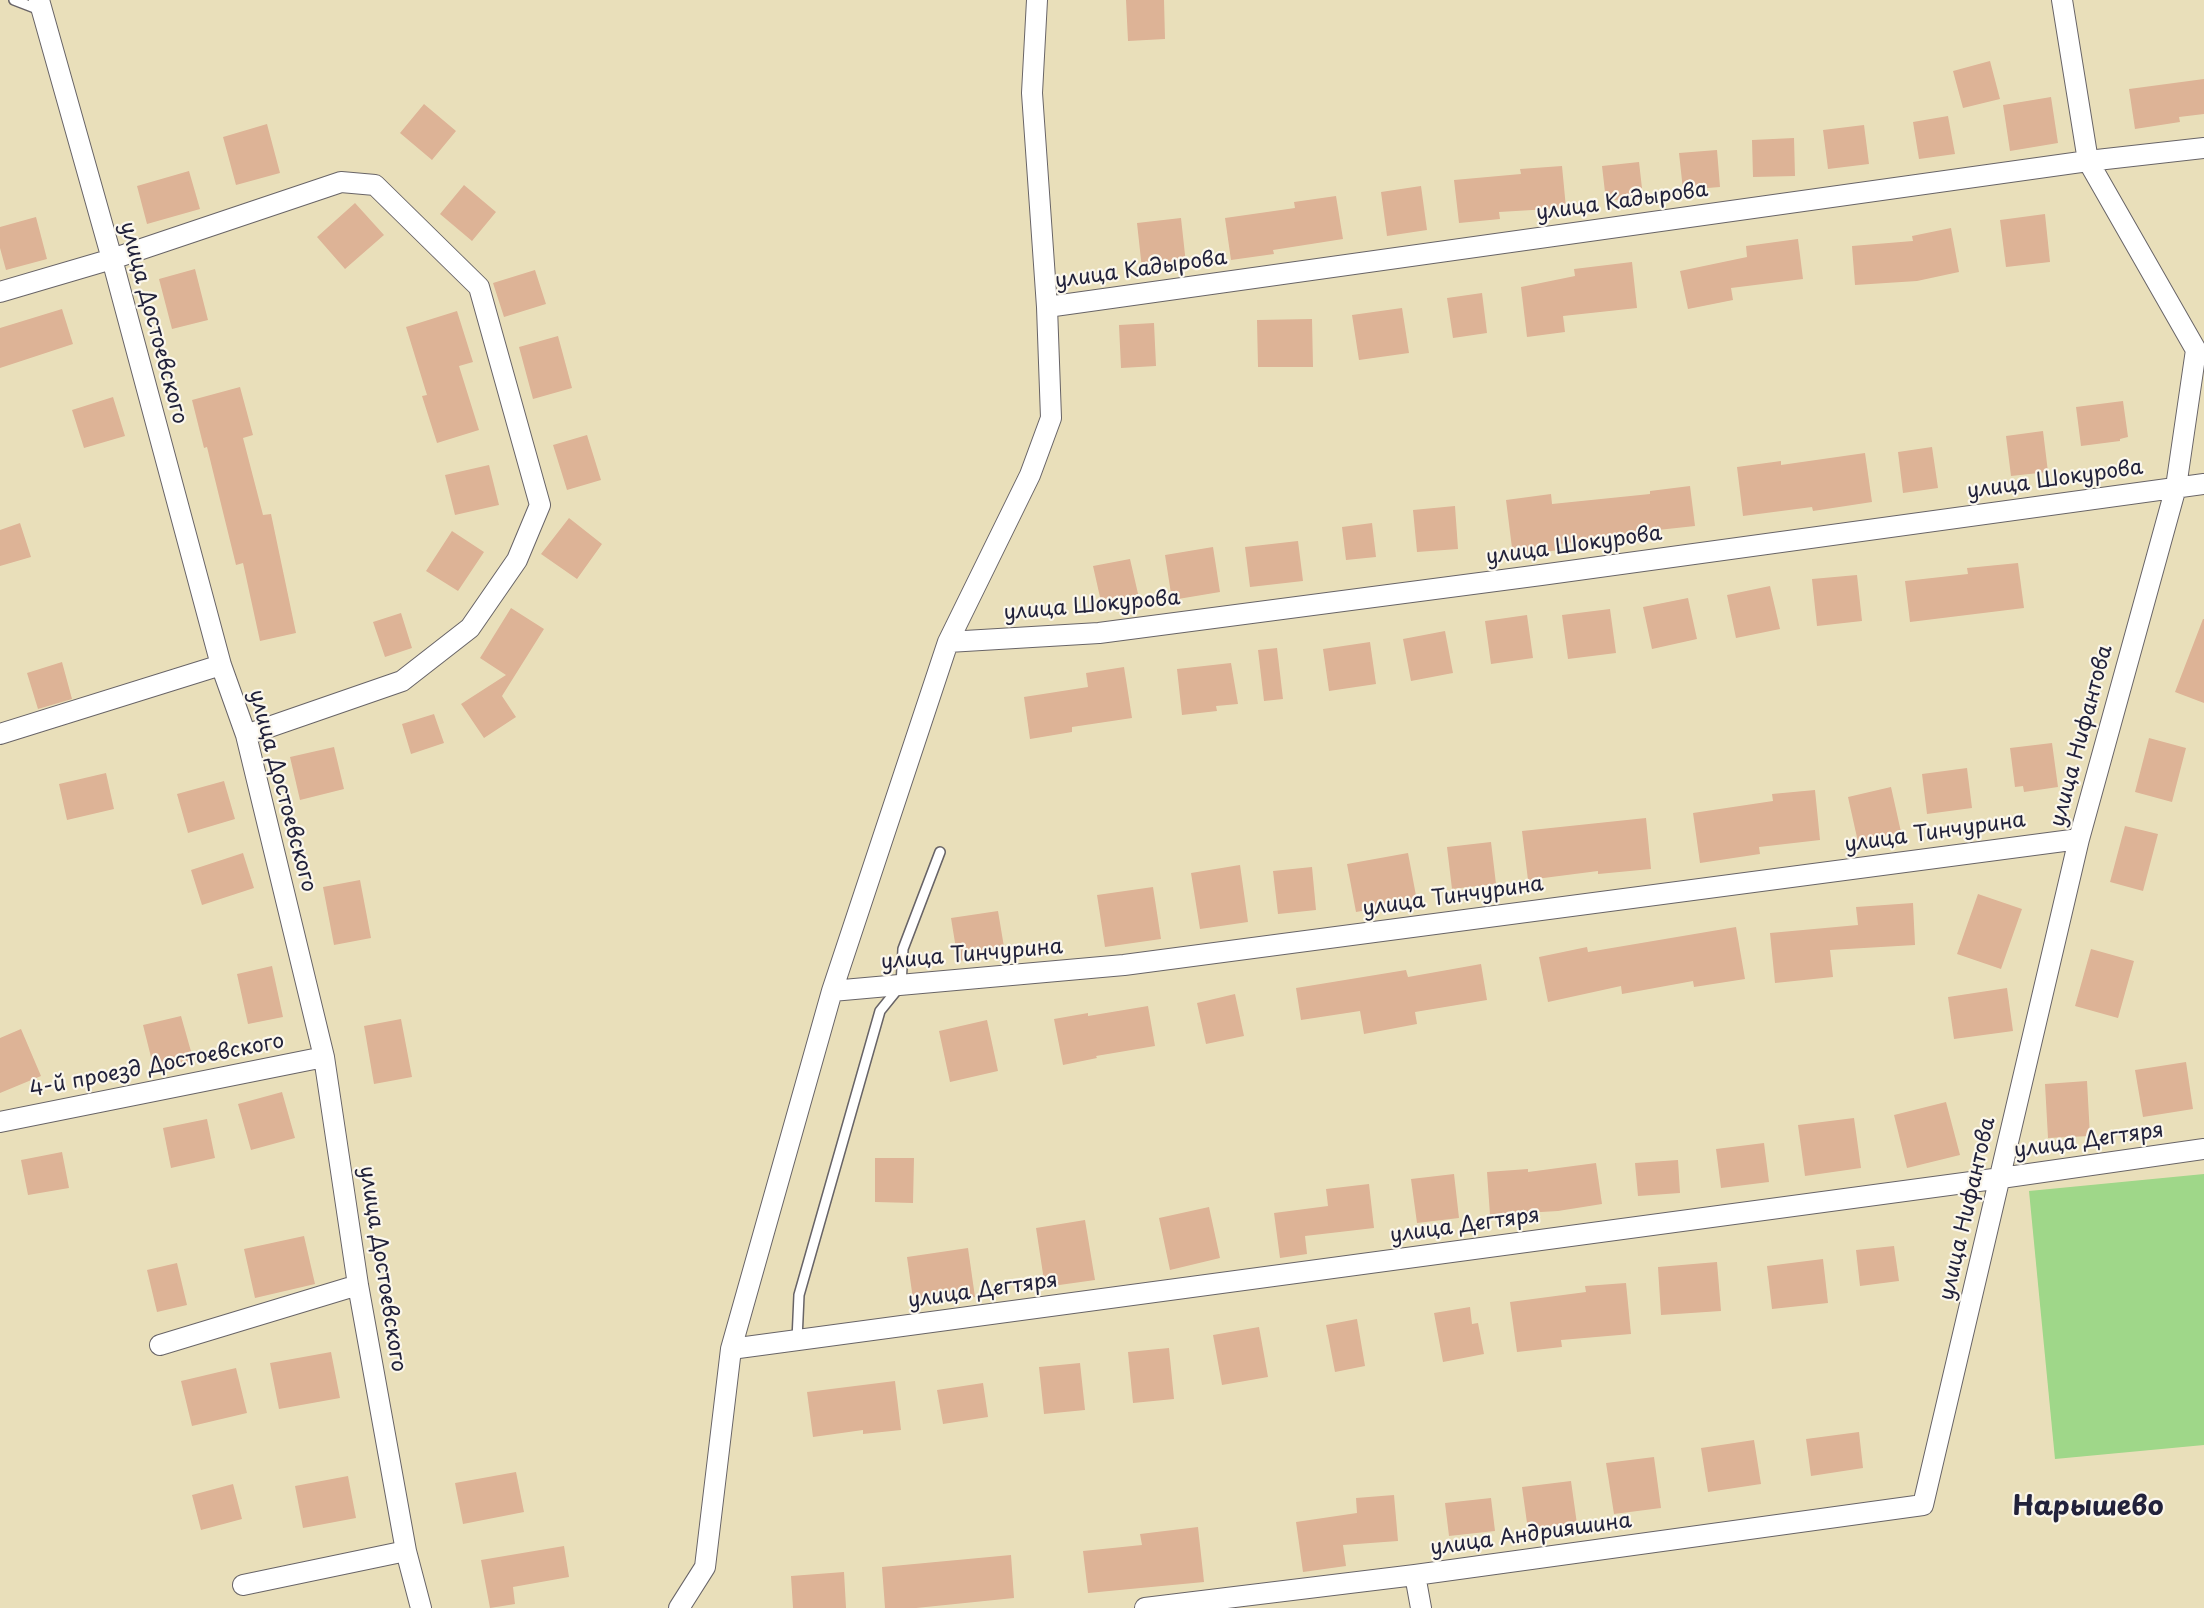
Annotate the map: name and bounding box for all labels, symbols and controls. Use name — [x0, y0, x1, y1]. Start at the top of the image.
street label: улица Кадырова — [1534, 177, 1710, 227]
street label: улица Достоевского — [114, 219, 192, 427]
street label: улица Кадырова — [1053, 245, 1229, 295]
street label: улица Шокурова — [1965, 455, 2145, 505]
street label: улица Шокурова — [1484, 521, 1664, 571]
street label: улица Шокурова — [1003, 586, 1181, 626]
street label: улица Нифантова — [2046, 642, 2118, 830]
street label: улица Достоевского — [243, 687, 321, 895]
street label: улица Тинчурина — [1843, 808, 2027, 858]
street label: улица Тинчурина — [1361, 872, 1545, 922]
street label: улица Тинчурина — [880, 934, 1064, 976]
street label: 4-й проезд Достоевского — [27, 1029, 287, 1103]
street label: улица Нифантова — [1935, 1115, 2001, 1303]
street label: улица Дегтяря — [2013, 1118, 2165, 1164]
street label: улица Достоевского — [353, 1164, 411, 1374]
street label: улица Дегтяря — [1389, 1203, 1541, 1249]
street label: улица Дегтяря — [907, 1268, 1059, 1314]
district label: Нарышево — [2012, 1492, 2164, 1524]
street label: улица Андрияшина — [1429, 1508, 1633, 1562]

